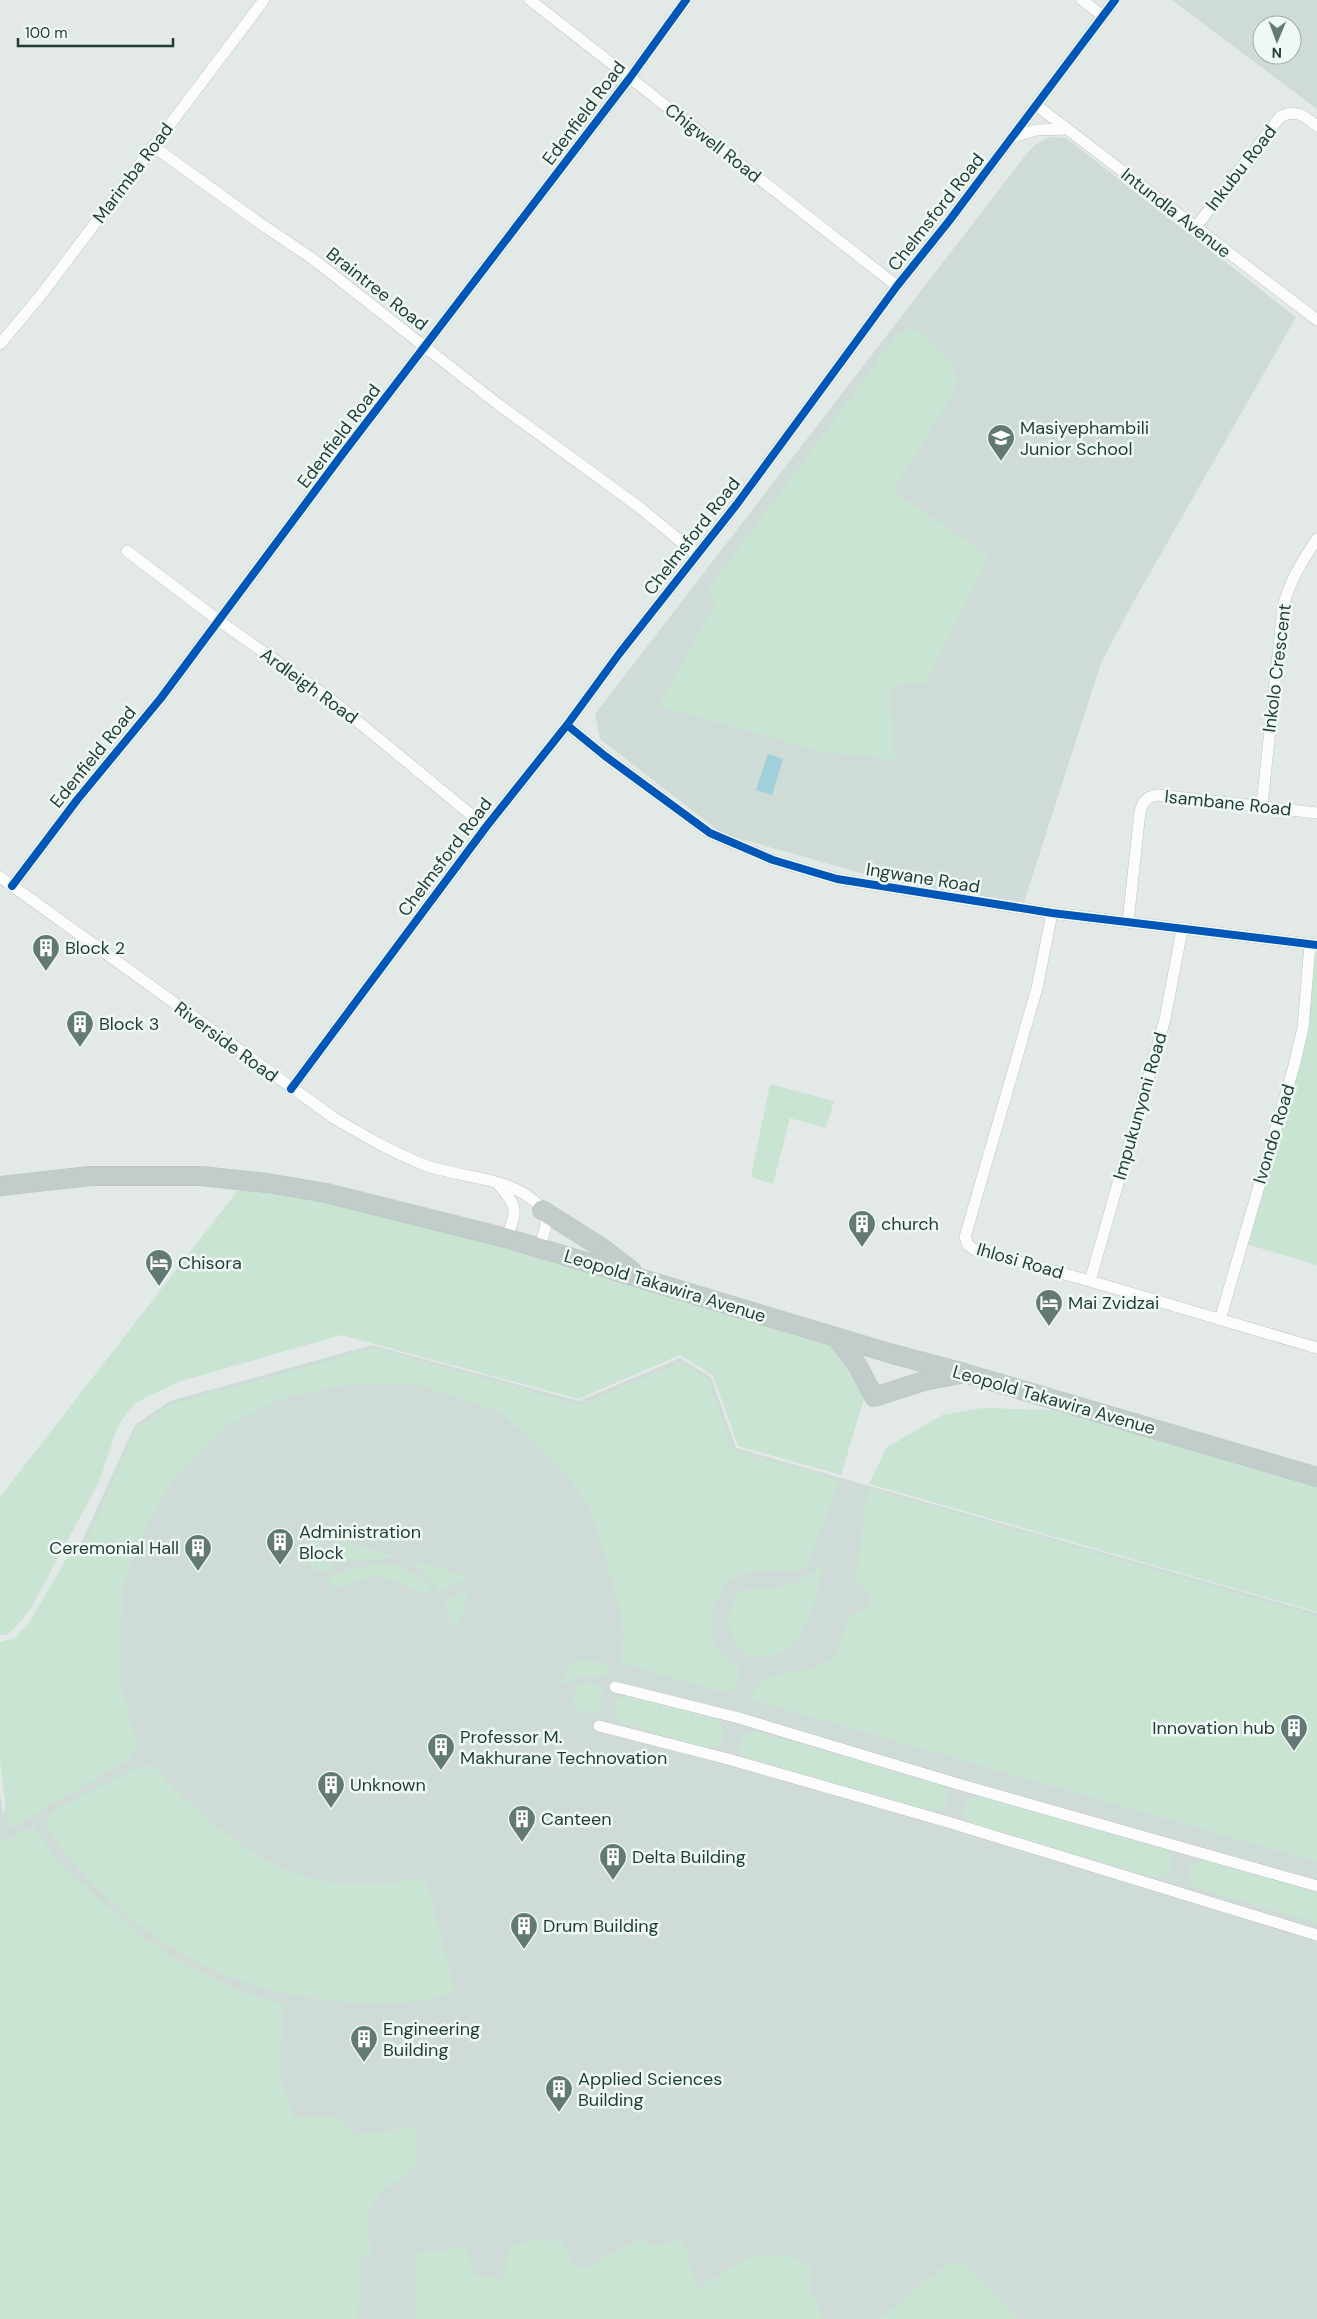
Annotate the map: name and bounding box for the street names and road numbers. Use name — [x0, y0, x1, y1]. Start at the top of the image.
street label: Edenfield Road — [537, 56, 631, 170]
street label: Chigwell Road — [660, 98, 766, 188]
street label: Marimba Road — [87, 118, 179, 228]
street label: Inkubu Road — [1200, 120, 1282, 216]
street label: Chelmsford Road — [882, 148, 990, 276]
street label: Intundla Avenue — [1116, 163, 1236, 263]
street label: Braintree Road — [321, 242, 433, 336]
street label: Edenfield Road — [292, 379, 386, 493]
street label: Chelmsford Road — [638, 472, 746, 600]
street label: Inkolo Crescent — [1257, 602, 1297, 734]
street label: Ardleigh Road — [255, 642, 363, 730]
street label: Edenfield Road — [45, 701, 141, 813]
street label: Isambane Road — [1163, 784, 1293, 822]
street label: Chelmsford Road — [392, 793, 498, 921]
street label: Ingwane Road — [864, 857, 982, 899]
street label: Riverside Road — [169, 996, 283, 1088]
street label: Impukunyoni Road — [1107, 1029, 1173, 1183]
street label: Ivondo Road — [1247, 1081, 1301, 1187]
street label: Ihlosi Road — [974, 1237, 1066, 1285]
street label: Leopold Takawira Avenue — [561, 1244, 769, 1328]
street label: Leopold Takawira Avenue — [950, 1360, 1158, 1440]

